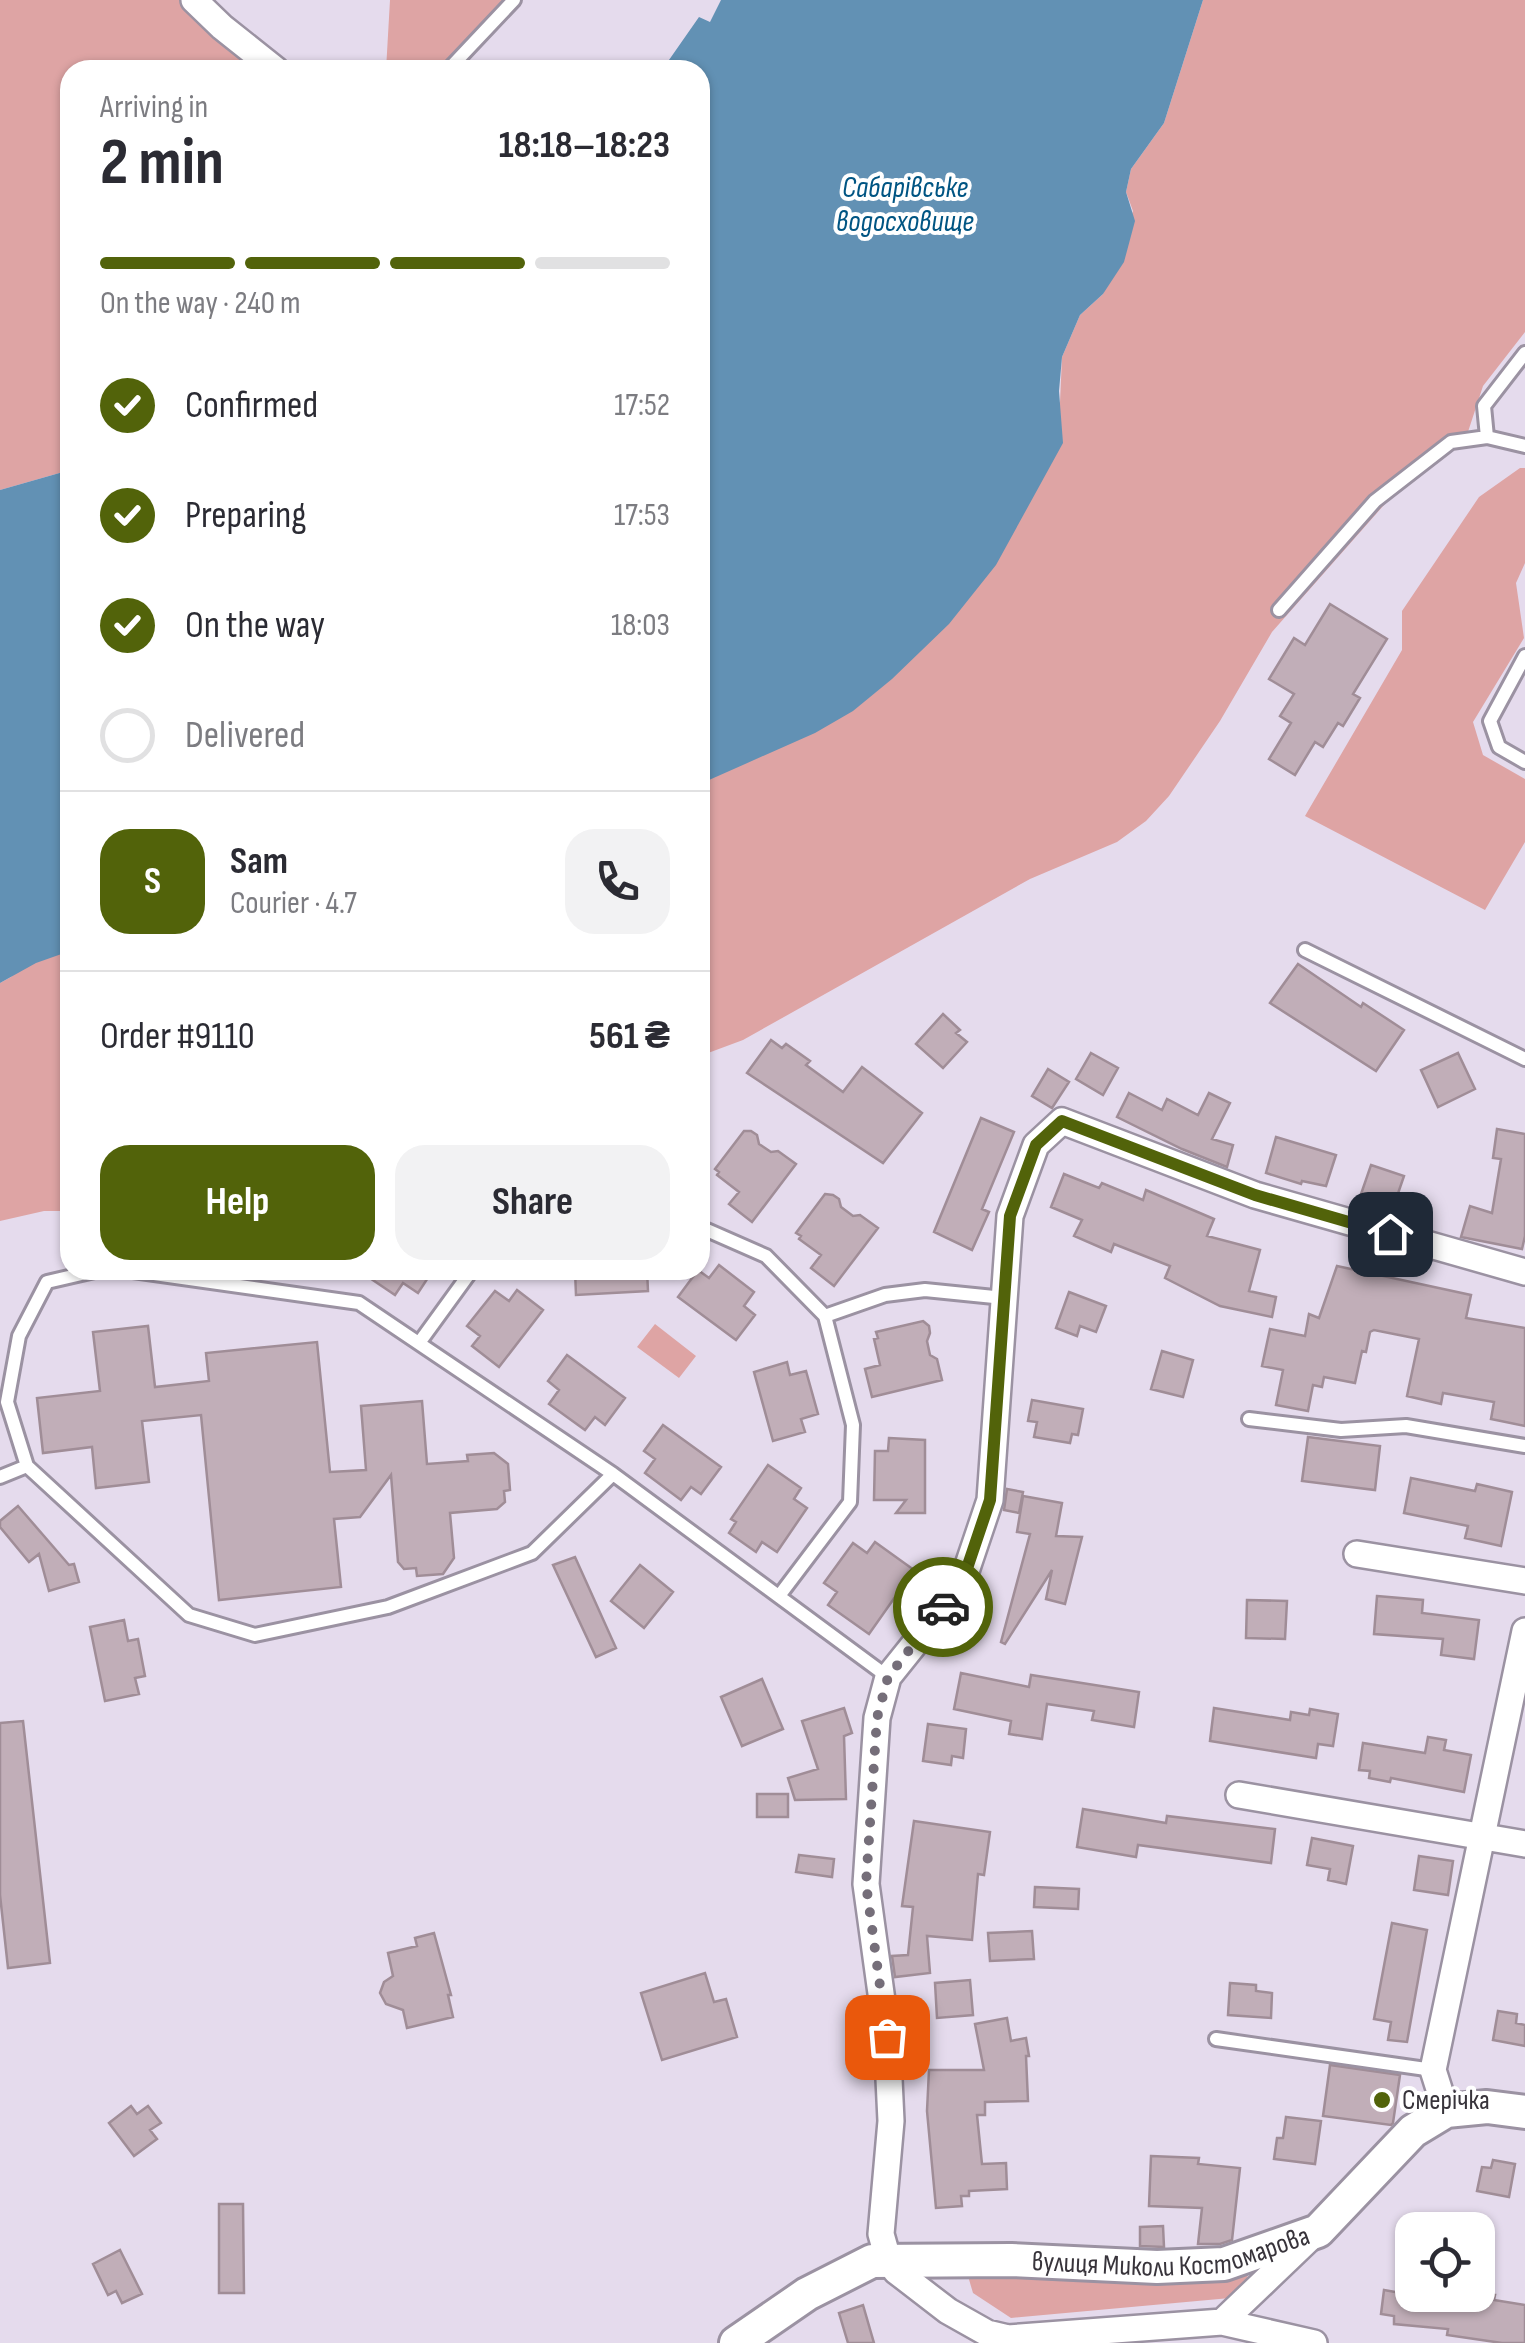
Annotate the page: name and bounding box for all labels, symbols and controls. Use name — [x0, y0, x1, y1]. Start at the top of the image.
text: Arriving in — [100, 88, 208, 127]
text: 18:18–18:23 — [499, 123, 670, 168]
text: 2 min — [100, 125, 224, 203]
water label: Сабарівське водосховище — [836, 170, 974, 240]
text: On the way · 240 m — [100, 284, 301, 323]
icon: check — [100, 378, 155, 433]
text: Confirmed — [185, 383, 318, 428]
text: 17:52 — [614, 386, 670, 425]
icon: check — [100, 488, 155, 543]
text: Preparing — [185, 493, 306, 538]
text: 17:53 — [614, 496, 670, 535]
icon: check — [100, 598, 155, 653]
text: On the way — [185, 603, 325, 648]
text: 18:03 — [611, 606, 670, 645]
text: Delivered — [185, 713, 305, 758]
button: phone — [565, 829, 670, 934]
text: Sam — [230, 839, 288, 884]
text: S — [144, 859, 161, 904]
text: Courier · 4.7 — [230, 884, 357, 923]
text: Order #9110 — [100, 1014, 255, 1059]
text: 561 ₴ — [589, 1014, 670, 1059]
button: Help — [100, 1145, 375, 1260]
button: Share — [395, 1145, 670, 1260]
pin — [1348, 1192, 1433, 1277]
icon: home — [1363, 1207, 1418, 1262]
courier — [893, 1557, 993, 1657]
icon: car — [916, 1580, 971, 1635]
pin — [845, 1995, 930, 2080]
icon: bag — [860, 2010, 915, 2065]
place label: Смерічка — [1402, 2084, 1490, 2117]
marker: Смерічка — [1371, 2089, 1393, 2111]
map controls — [1395, 2212, 1495, 2312]
button: locate — [1395, 2212, 1495, 2312]
street label: вулиця Миколи Костомарова — [1031, 2219, 1314, 2284]

